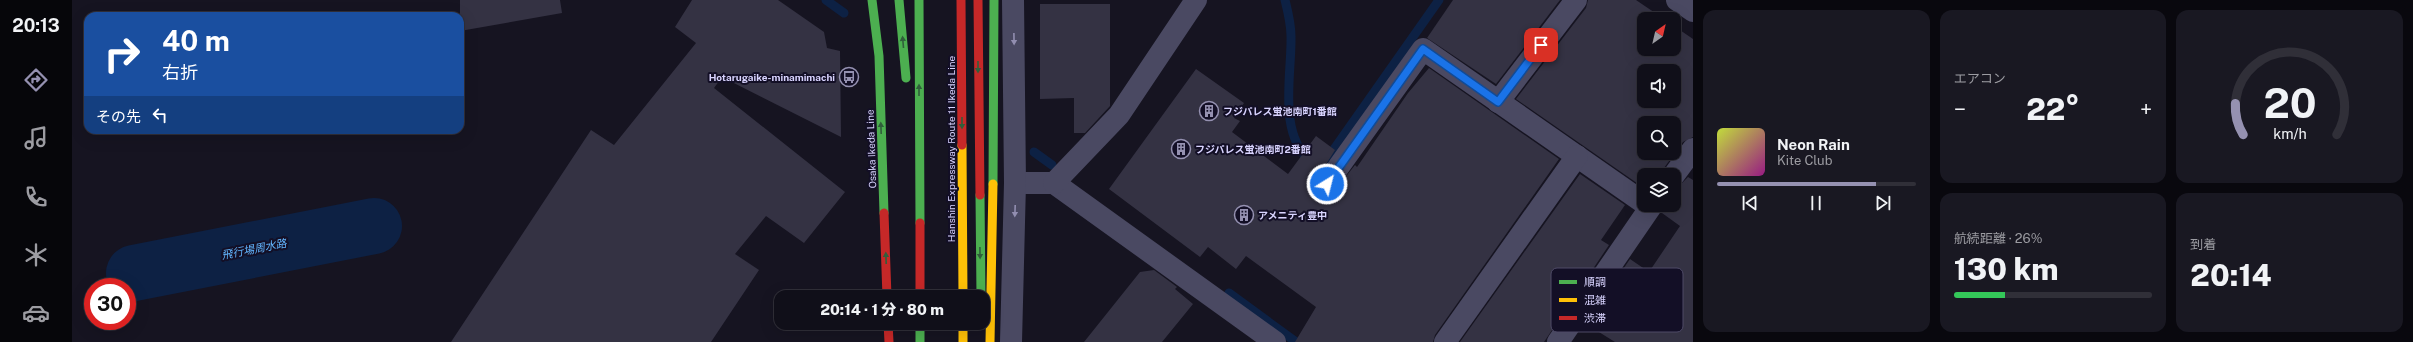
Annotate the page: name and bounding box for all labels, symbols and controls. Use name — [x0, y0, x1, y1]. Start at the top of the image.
north arrow — [1637, 12, 1681, 56]
map controls — [1637, 12, 1681, 212]
text: 20:13 — [12, 15, 60, 36]
text: 40 m — [162, 24, 230, 57]
icon: right — [96, 28, 148, 80]
pin — [1524, 28, 1558, 62]
one-way arrow — [1010, 33, 1017, 45]
icon: arrive — [1530, 34, 1552, 56]
one-way arrow — [899, 36, 906, 48]
street label: Hanshin Expressway Route 11 Ikeda Line — [945, 55, 957, 242]
one-way arrow — [975, 61, 981, 74]
text: 右折 — [162, 62, 198, 83]
button: sound — [1637, 64, 1681, 108]
icon: directions — [22, 66, 50, 94]
bus stop icon: Hotarugaike-minamimachi — [838, 66, 860, 88]
place label: Hotarugaike-minamimachi — [709, 71, 835, 83]
text: エアコン — [1954, 71, 2006, 86]
text: 20 — [2263, 77, 2316, 126]
one-way arrow — [916, 83, 922, 96]
text: 22° — [2026, 91, 2080, 127]
text: − — [1954, 96, 1966, 122]
text: + — [2140, 96, 2152, 122]
building icon: フジパレス蛍池南町1番館 — [1198, 100, 1220, 122]
icon: left — [149, 104, 171, 126]
place label: フジパレス蛍池南町1番館 — [1223, 105, 1337, 117]
text: その先 — [96, 108, 141, 125]
street label: Osaka Ikeda Line — [864, 109, 878, 189]
button: search — [1637, 116, 1681, 160]
one-way arrow — [959, 117, 965, 130]
one-way arrow — [878, 122, 885, 134]
icon: music — [22, 124, 50, 152]
text: km/h — [2273, 124, 2306, 141]
text: Neon Rain — [1777, 136, 1850, 153]
building icon: フジパレス蛍池南町2番館 — [1170, 138, 1192, 160]
place label: フジパレス蛍池南町2番館 — [1195, 143, 1311, 155]
text: Kite Club — [1777, 153, 1832, 168]
position arrow — [1306, 163, 1348, 205]
button: layers — [1637, 168, 1681, 212]
icon: phone — [22, 183, 50, 211]
icon: previous — [1739, 192, 1761, 214]
icon: pause — [1805, 192, 1827, 214]
icon: next — [1872, 192, 1894, 214]
building icon: アメニティ豊中 — [1233, 204, 1255, 226]
one-way arrow — [1011, 205, 1018, 217]
place label: アメニティ豊中 — [1258, 209, 1327, 221]
text: 航続距離 · 26% — [1954, 231, 2042, 246]
water label: 飛行場周水路 — [220, 237, 289, 261]
text: 到着 — [2190, 237, 2216, 252]
icon: climate — [22, 241, 50, 269]
one-way arrow — [977, 247, 983, 260]
one-way arrow — [883, 251, 889, 264]
text: 130 km — [1954, 251, 2058, 287]
text: 20:14 — [2190, 257, 2272, 293]
legend — [1551, 268, 1683, 332]
text: 順調 — [1584, 276, 1606, 288]
speed limit sign: 30 — [84, 278, 136, 330]
text: 混雑 — [1584, 294, 1606, 306]
icon: car — [22, 299, 50, 327]
text: 20:14 · 1 分 · 80 m — [820, 301, 944, 318]
text: 渋滞 — [1584, 312, 1606, 324]

